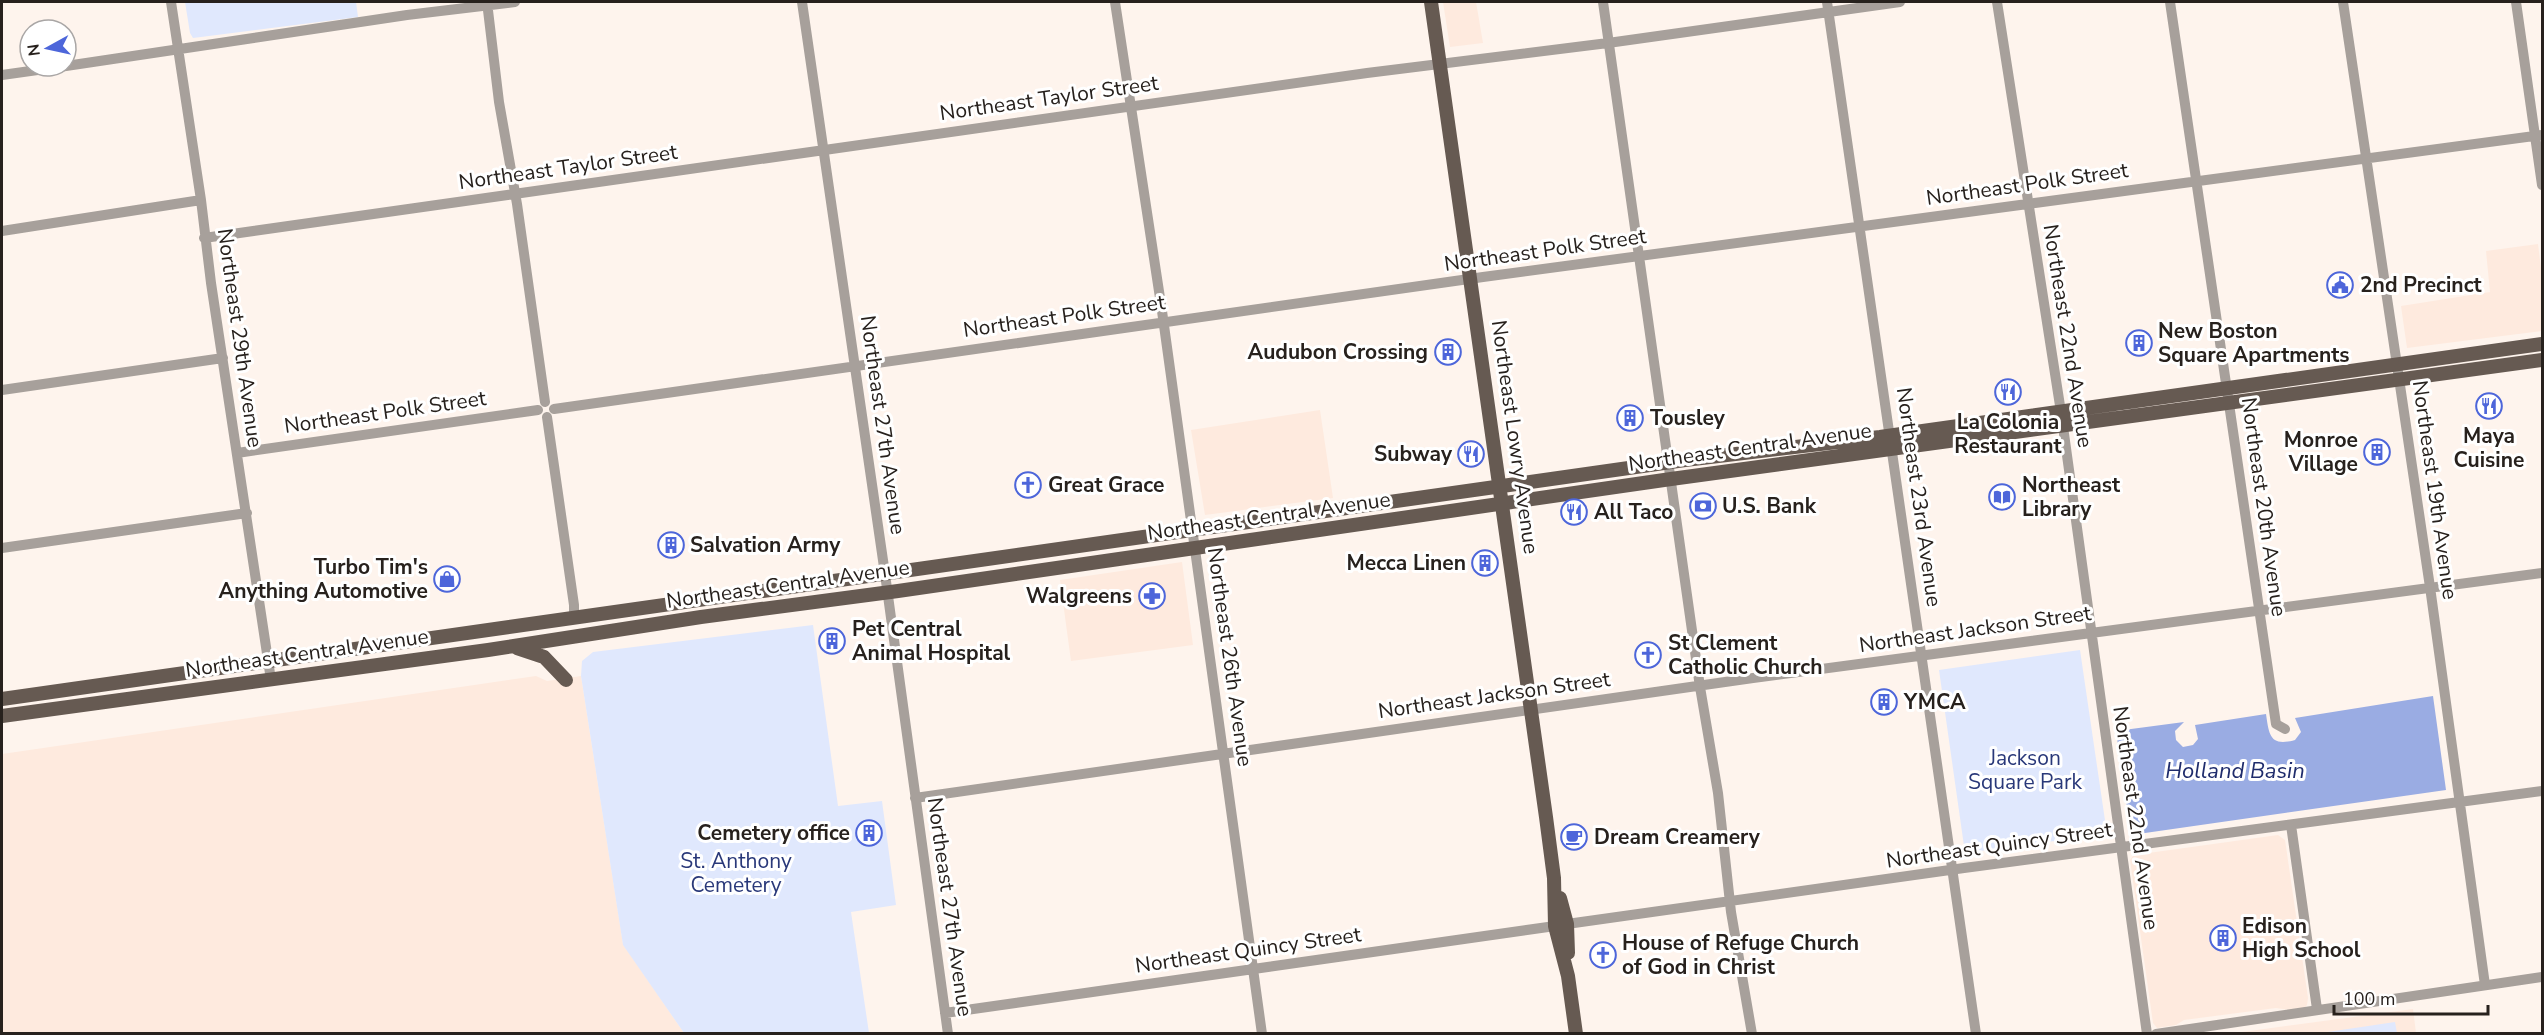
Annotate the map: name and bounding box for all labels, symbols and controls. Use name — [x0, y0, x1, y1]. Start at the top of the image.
north arrow — [18, 18, 78, 78]
text: N — [22, 42, 46, 57]
street label: Northeast Taylor Street — [938, 69, 1161, 127]
street label: Northeast Taylor Street — [457, 138, 680, 196]
street label: Northeast Polk Street — [1924, 156, 2130, 212]
street label: Northeast Polk Street — [1442, 222, 1648, 278]
street label: Northeast 22nd Avenue — [2037, 222, 2099, 450]
street label: Northeast 29th Avenue — [211, 227, 269, 449]
public building icon: 2nd Precinct — [2325, 270, 2355, 300]
place label: 2nd Precinct — [2360, 271, 2483, 299]
street label: Northeast Polk Street — [961, 288, 1167, 344]
street label: Northeast 27th Avenue — [854, 314, 912, 536]
place label: New Boston Square Apartments — [2158, 317, 2350, 369]
street label: Northeast Lowry Avenue — [1485, 318, 1545, 556]
building icon: New Boston Square Apartments — [2124, 328, 2154, 358]
building icon: Audubon Crossing — [1433, 337, 1463, 367]
place label: Audubon Crossing — [1248, 338, 1428, 366]
restaurant icon: La Colonia Restaurant — [1993, 377, 2023, 407]
street label: Northeast 19th Avenue — [2406, 379, 2464, 601]
street label: Northeast Polk Street — [282, 384, 488, 440]
street label: Northeast 23rd Avenue — [1890, 385, 1948, 609]
restaurant icon: Maya Cuisine — [2474, 391, 2504, 421]
street label: Northeast 20th Avenue — [2235, 396, 2293, 618]
building icon: Tousley — [1615, 403, 1645, 433]
place label: Tousley — [1650, 404, 1726, 432]
place label: La Colonia Restaurant — [1954, 408, 2063, 460]
street label: Northeast Central Avenue — [1627, 416, 1873, 478]
place label: Maya Cuisine — [2454, 422, 2524, 474]
place label: Monroe Village — [2284, 426, 2358, 478]
building icon: Monroe Village — [2362, 437, 2392, 467]
restaurant icon: Subway — [1456, 439, 1486, 469]
place label: Subway — [1374, 440, 1453, 468]
church icon: Great Grace — [1013, 470, 1043, 500]
place label: Great Grace — [1048, 471, 1164, 499]
place label: Northeast Library — [2022, 471, 2121, 523]
library icon: Northeast Library — [1987, 482, 2017, 512]
street label: Northeast Central Avenue — [1146, 485, 1392, 547]
bank icon: U.S. Bank — [1688, 491, 1718, 521]
place label: U.S. Bank — [1722, 492, 1817, 520]
restaurant icon: All Taco — [1559, 497, 1589, 527]
place label: All Taco — [1594, 498, 1673, 526]
building icon: Salvation Army — [656, 530, 686, 560]
place label: Salvation Army — [690, 531, 841, 559]
street label: Northeast 26th Avenue — [1201, 546, 1259, 768]
building icon: Mecca Linen — [1470, 548, 1500, 578]
place label: Mecca Linen — [1347, 549, 1466, 577]
place label: Turbo Tim's Anything Automotive — [219, 553, 428, 605]
street label: Northeast Central Avenue — [665, 553, 911, 615]
shop icon: Turbo Tim's Anything Automotive — [432, 564, 462, 594]
pharmacy icon: Walgreens — [1137, 581, 1167, 611]
place label: Walgreens — [1026, 582, 1132, 610]
street label: Northeast Jackson Street — [1857, 599, 2093, 659]
place label: Pet Central Animal Hospital — [852, 615, 1011, 667]
street label: Northeast Central Avenue — [184, 622, 430, 684]
building icon: Pet Central Animal Hospital — [817, 626, 847, 656]
place label: St Clement Catholic Church — [1668, 629, 1822, 681]
church icon: St Clement Catholic Church — [1633, 640, 1663, 670]
street label: Northeast Jackson Street — [1376, 665, 1612, 725]
building icon: YMCA — [1869, 687, 1899, 717]
place label: YMCA — [1903, 688, 1966, 716]
street label: Northeast 22nd Avenue — [2106, 704, 2166, 932]
park label: Jackson Square Park — [1968, 744, 2082, 796]
water label: Holland Basin — [2165, 756, 2305, 786]
street label: Northeast 27th Avenue — [921, 796, 979, 1018]
street label: Northeast Quincy Street — [1884, 815, 2114, 875]
building icon: Cemetery office — [854, 818, 884, 848]
place label: Cemetery office — [697, 819, 850, 847]
cafe icon: Dream Creamery — [1559, 822, 1589, 852]
place label: Dream Creamery — [1594, 823, 1761, 851]
park label: St. Anthony Cemetery — [680, 847, 792, 899]
place label: Edison High School — [2242, 912, 2361, 964]
street label: Northeast Quincy Street — [1133, 920, 1363, 980]
building icon: Edison High School — [2208, 923, 2238, 953]
place label: House of Refuge Church of God in Christ — [1622, 929, 1859, 981]
church icon: House of Refuge Church of God in Christ — [1588, 940, 1618, 970]
scale bar — [2334, 978, 2488, 1016]
text: 100 m — [2343, 987, 2395, 1011]

